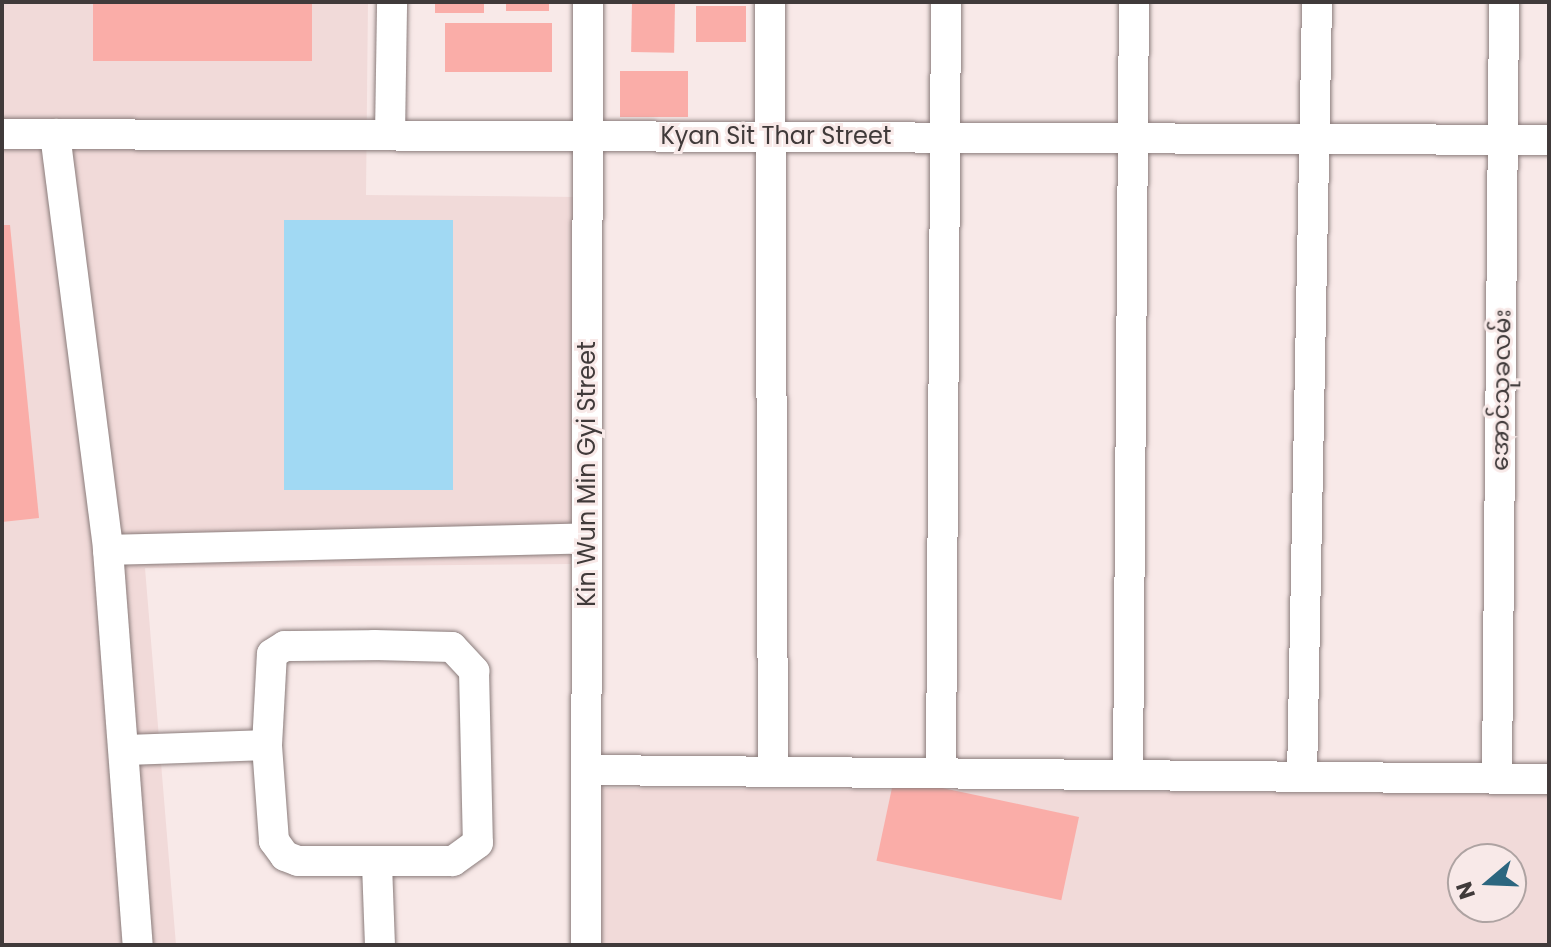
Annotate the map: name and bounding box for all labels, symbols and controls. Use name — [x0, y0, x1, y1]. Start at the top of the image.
street label: Kyan Sit Thar Street — [660, 122, 892, 150]
street label: အောင်သုခလမ်း — [1485, 309, 1517, 471]
street label: Kin Wun Min Gyi Street — [573, 341, 601, 607]
north arrow — [1447, 843, 1527, 923]
text: N — [1448, 877, 1483, 903]

